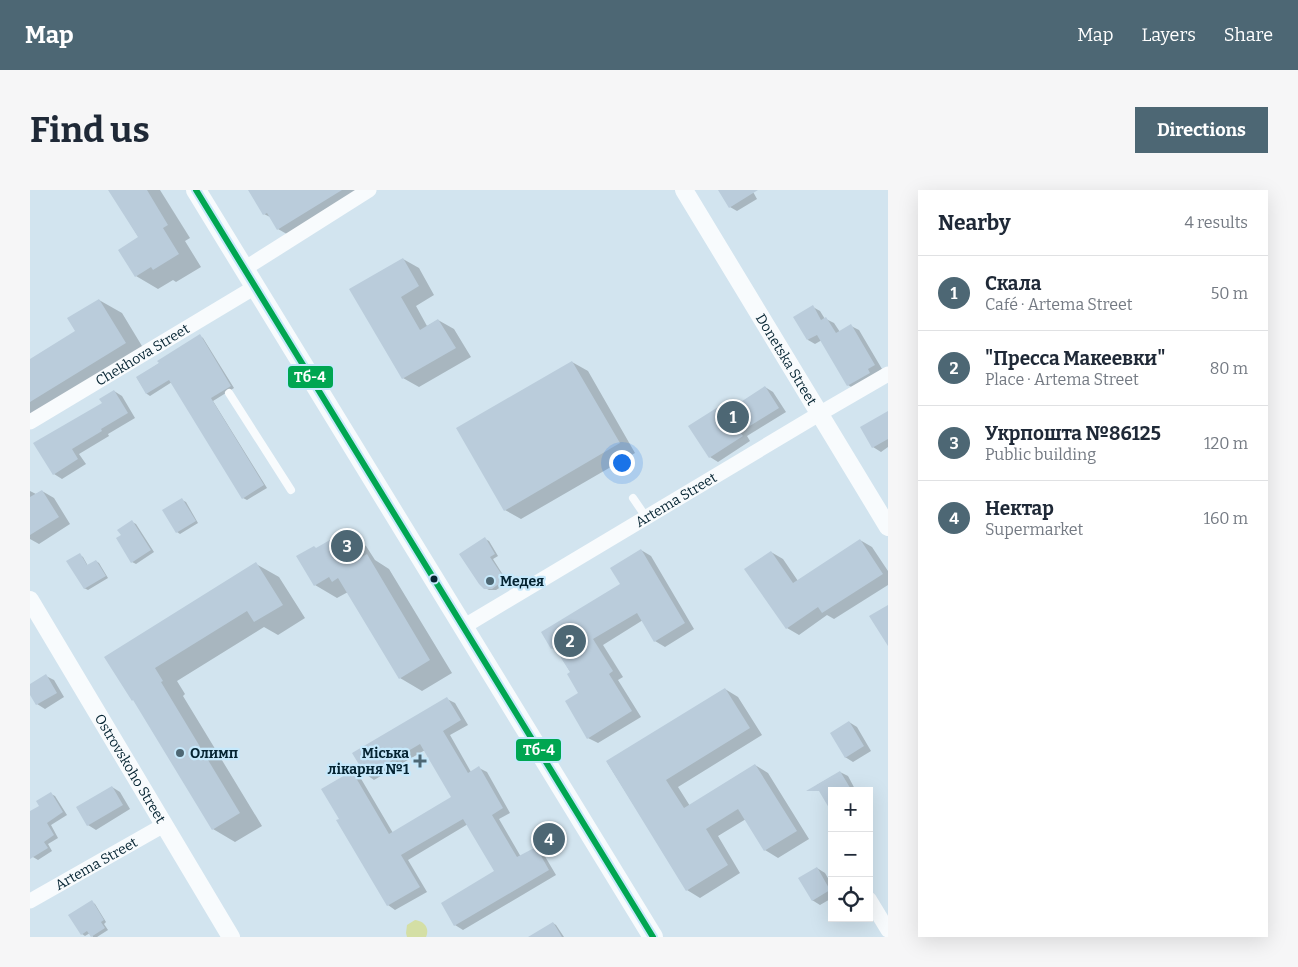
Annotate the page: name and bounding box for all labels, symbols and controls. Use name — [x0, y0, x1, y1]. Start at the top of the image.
text: Map — [25, 21, 74, 49]
text: Map — [1077, 24, 1113, 46]
text: Layers — [1141, 24, 1196, 46]
text: Share — [1224, 24, 1273, 46]
button: Directions — [1135, 107, 1268, 153]
text: Find us — [30, 109, 150, 151]
text: Nearby — [938, 210, 1011, 236]
text: 4 results — [1185, 213, 1248, 232]
text: Скала — [985, 272, 1042, 295]
text: 1 — [951, 284, 957, 303]
text: 50 m — [1211, 284, 1248, 303]
text: Café · Artema Street — [985, 295, 1133, 314]
street label: Donetska Street — [752, 311, 821, 408]
street label: Chekhova Street — [92, 320, 192, 389]
text: "Пресса Макеевки" — [985, 347, 1165, 370]
text: 2 — [949, 359, 959, 378]
text: 80 m — [1210, 359, 1248, 378]
line badge: Тб-4 — [287, 365, 334, 389]
text: Тб-4 — [294, 369, 326, 386]
text: Place · Artema Street — [985, 370, 1139, 389]
pin: 1 — [717, 398, 749, 436]
text: Укрпошта №86125 — [985, 422, 1161, 445]
text: 3 — [949, 434, 959, 453]
text: 120 m — [1204, 434, 1248, 453]
text: Public building — [985, 445, 1096, 464]
your location — [609, 450, 635, 476]
street label: Artema Street — [632, 469, 720, 531]
text: Нектар — [985, 497, 1054, 520]
text: 4 — [949, 509, 959, 528]
text: 160 m — [1203, 509, 1248, 528]
text: Supermarket — [985, 520, 1083, 539]
pin: 3 — [331, 527, 363, 565]
place label: Медея — [500, 573, 544, 590]
unlabelled marker — [429, 574, 439, 584]
marker: Медея — [484, 575, 496, 587]
pin: 2 — [554, 622, 586, 660]
street label: Ostrovskoho Street — [91, 711, 170, 826]
line badge: Тб-4 — [515, 738, 562, 762]
text: Тб-4 — [523, 742, 555, 759]
place label: Олимп — [190, 745, 238, 762]
place label: Міська лікарня №1 — [328, 745, 409, 778]
marker: Олимп — [174, 747, 186, 759]
marker: Міська лікарня №1 — [413, 754, 427, 768]
map controls — [828, 787, 873, 922]
button: + — [828, 787, 873, 832]
pin: 4 — [533, 820, 565, 858]
button: − — [828, 832, 873, 877]
street label: Artema Street — [52, 833, 140, 894]
button: locate — [828, 877, 873, 922]

